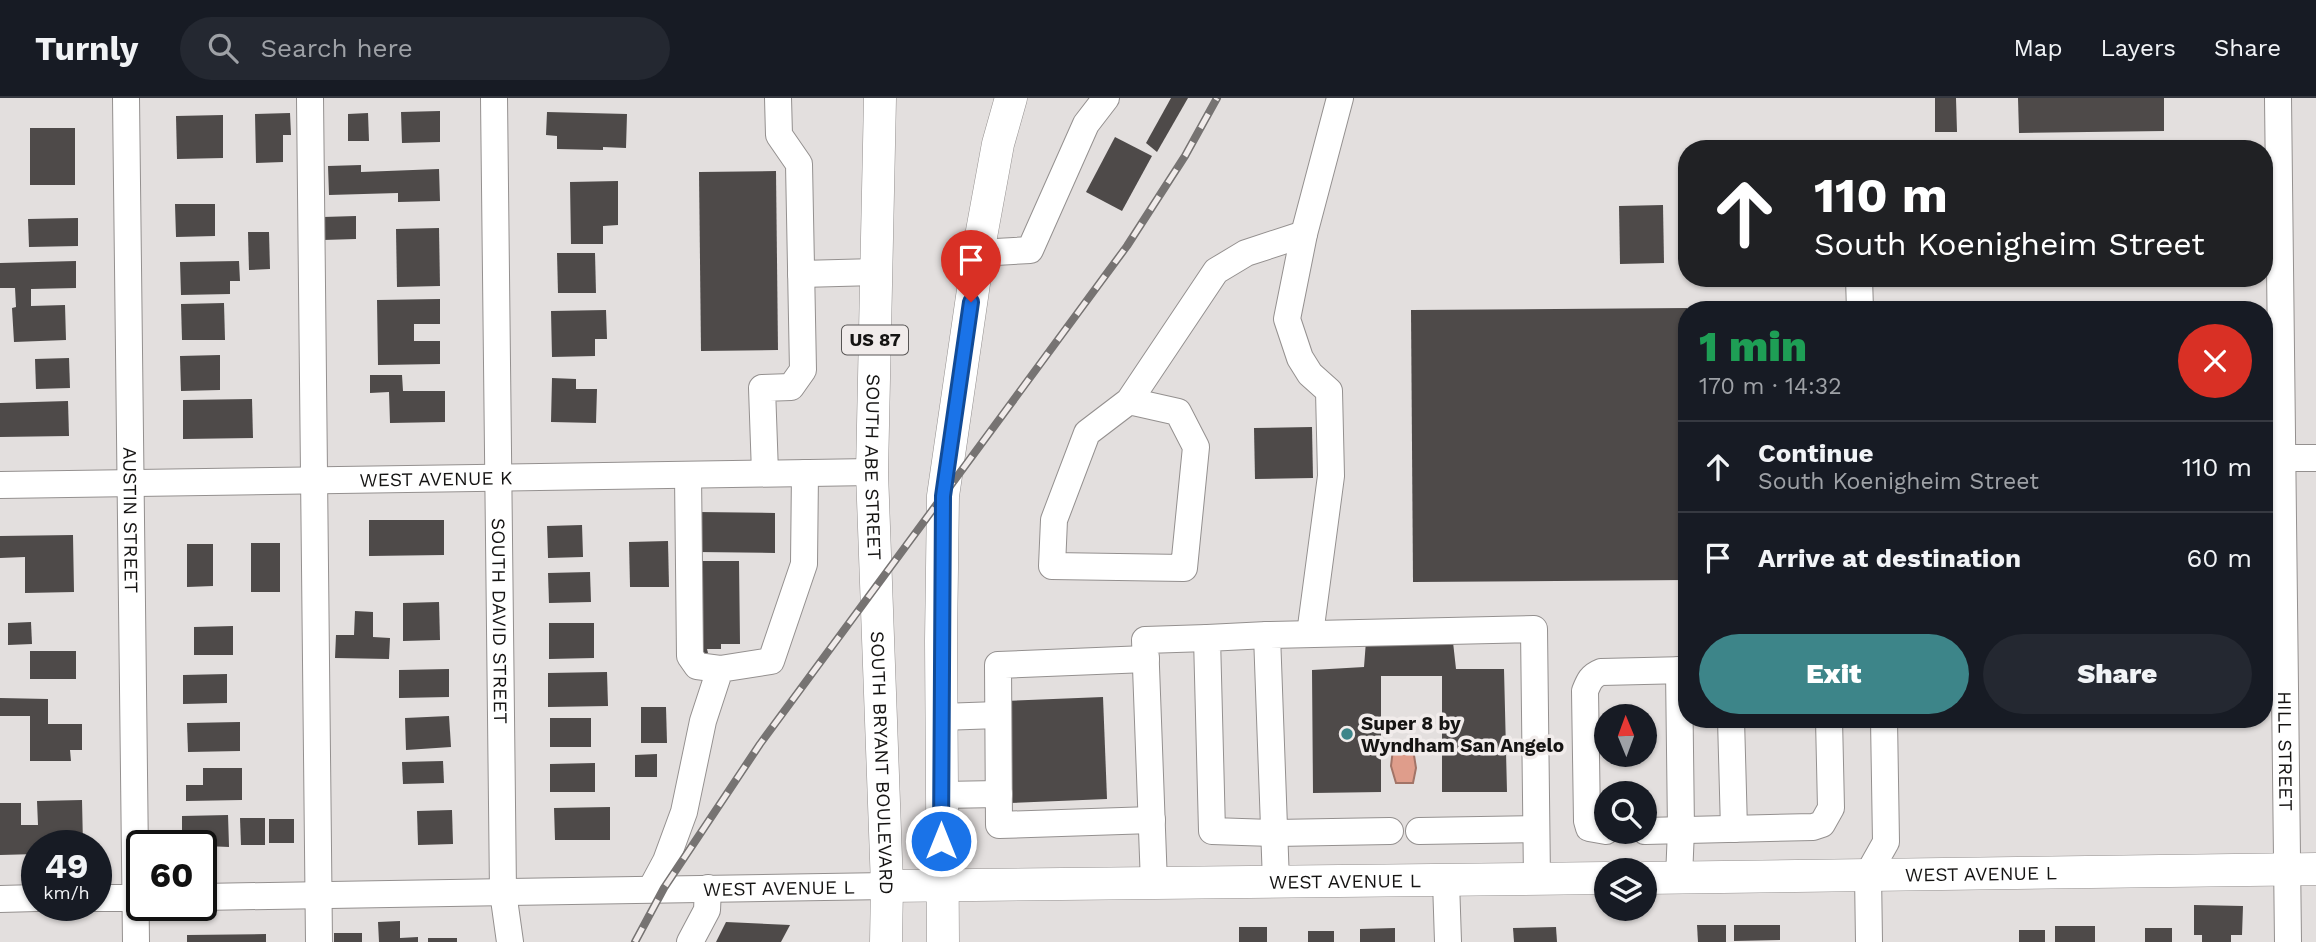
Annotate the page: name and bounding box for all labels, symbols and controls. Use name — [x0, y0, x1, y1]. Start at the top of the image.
search box — [180, 17, 670, 80]
text: Turnly — [35, 29, 138, 68]
icon: search — [204, 29, 242, 67]
text: Search here — [260, 33, 413, 63]
text: Map — [2014, 34, 2062, 62]
text: Layers — [2100, 34, 2176, 62]
text: Share — [2214, 34, 2281, 62]
text: 110 m — [1814, 166, 1948, 224]
icon: ahead — [1699, 168, 1790, 259]
text: South Koenigheim Street — [1814, 225, 2205, 263]
pin — [941, 230, 1001, 302]
icon: arrive — [952, 241, 990, 279]
text: 1 min — [1699, 322, 1807, 371]
button: close — [2178, 324, 2252, 398]
road number: US 87 — [842, 326, 908, 354]
text: 170 m · 14:32 — [1699, 373, 1842, 400]
street label: SOUTH ABE STREET — [860, 374, 886, 560]
text: Continue — [1758, 438, 1874, 468]
street label: AUSTIN STREET — [118, 447, 143, 593]
icon: ahead — [1699, 448, 1737, 486]
text: 110 m — [2182, 452, 2252, 482]
street label: WEST AVENUE K — [359, 466, 513, 492]
text: South Koenigheim Street — [1758, 468, 2039, 495]
street label: SOUTH DAVID STREET — [487, 518, 512, 724]
icon: arrive — [1699, 539, 1737, 577]
text: Arrive at destination — [1758, 543, 2021, 573]
text: 60 m — [2186, 543, 2252, 573]
street label: SOUTH BRYANT BOULEVARD — [866, 631, 898, 895]
button: Exit — [1699, 634, 1969, 714]
button: Share — [1983, 634, 2252, 714]
street label: HILL STREET — [2273, 691, 2297, 811]
north arrow — [1594, 704, 1657, 766]
map controls — [1594, 704, 1657, 921]
place label: Super 8 by Wyndham San Angelo — [1361, 712, 1564, 757]
marker: Super 8 by Wyndham San Angelo — [1339, 726, 1355, 742]
button: search — [1594, 781, 1657, 844]
position arrow — [904, 804, 978, 878]
speed limit sign: 60 — [126, 830, 217, 921]
text: 49 — [44, 845, 89, 887]
button: layers — [1594, 858, 1657, 921]
street label: WEST AVENUE L — [1905, 861, 2057, 887]
street label: WEST AVENUE L — [1269, 869, 1421, 894]
street label: WEST AVENUE L — [703, 876, 855, 901]
text: km/h — [43, 882, 90, 903]

